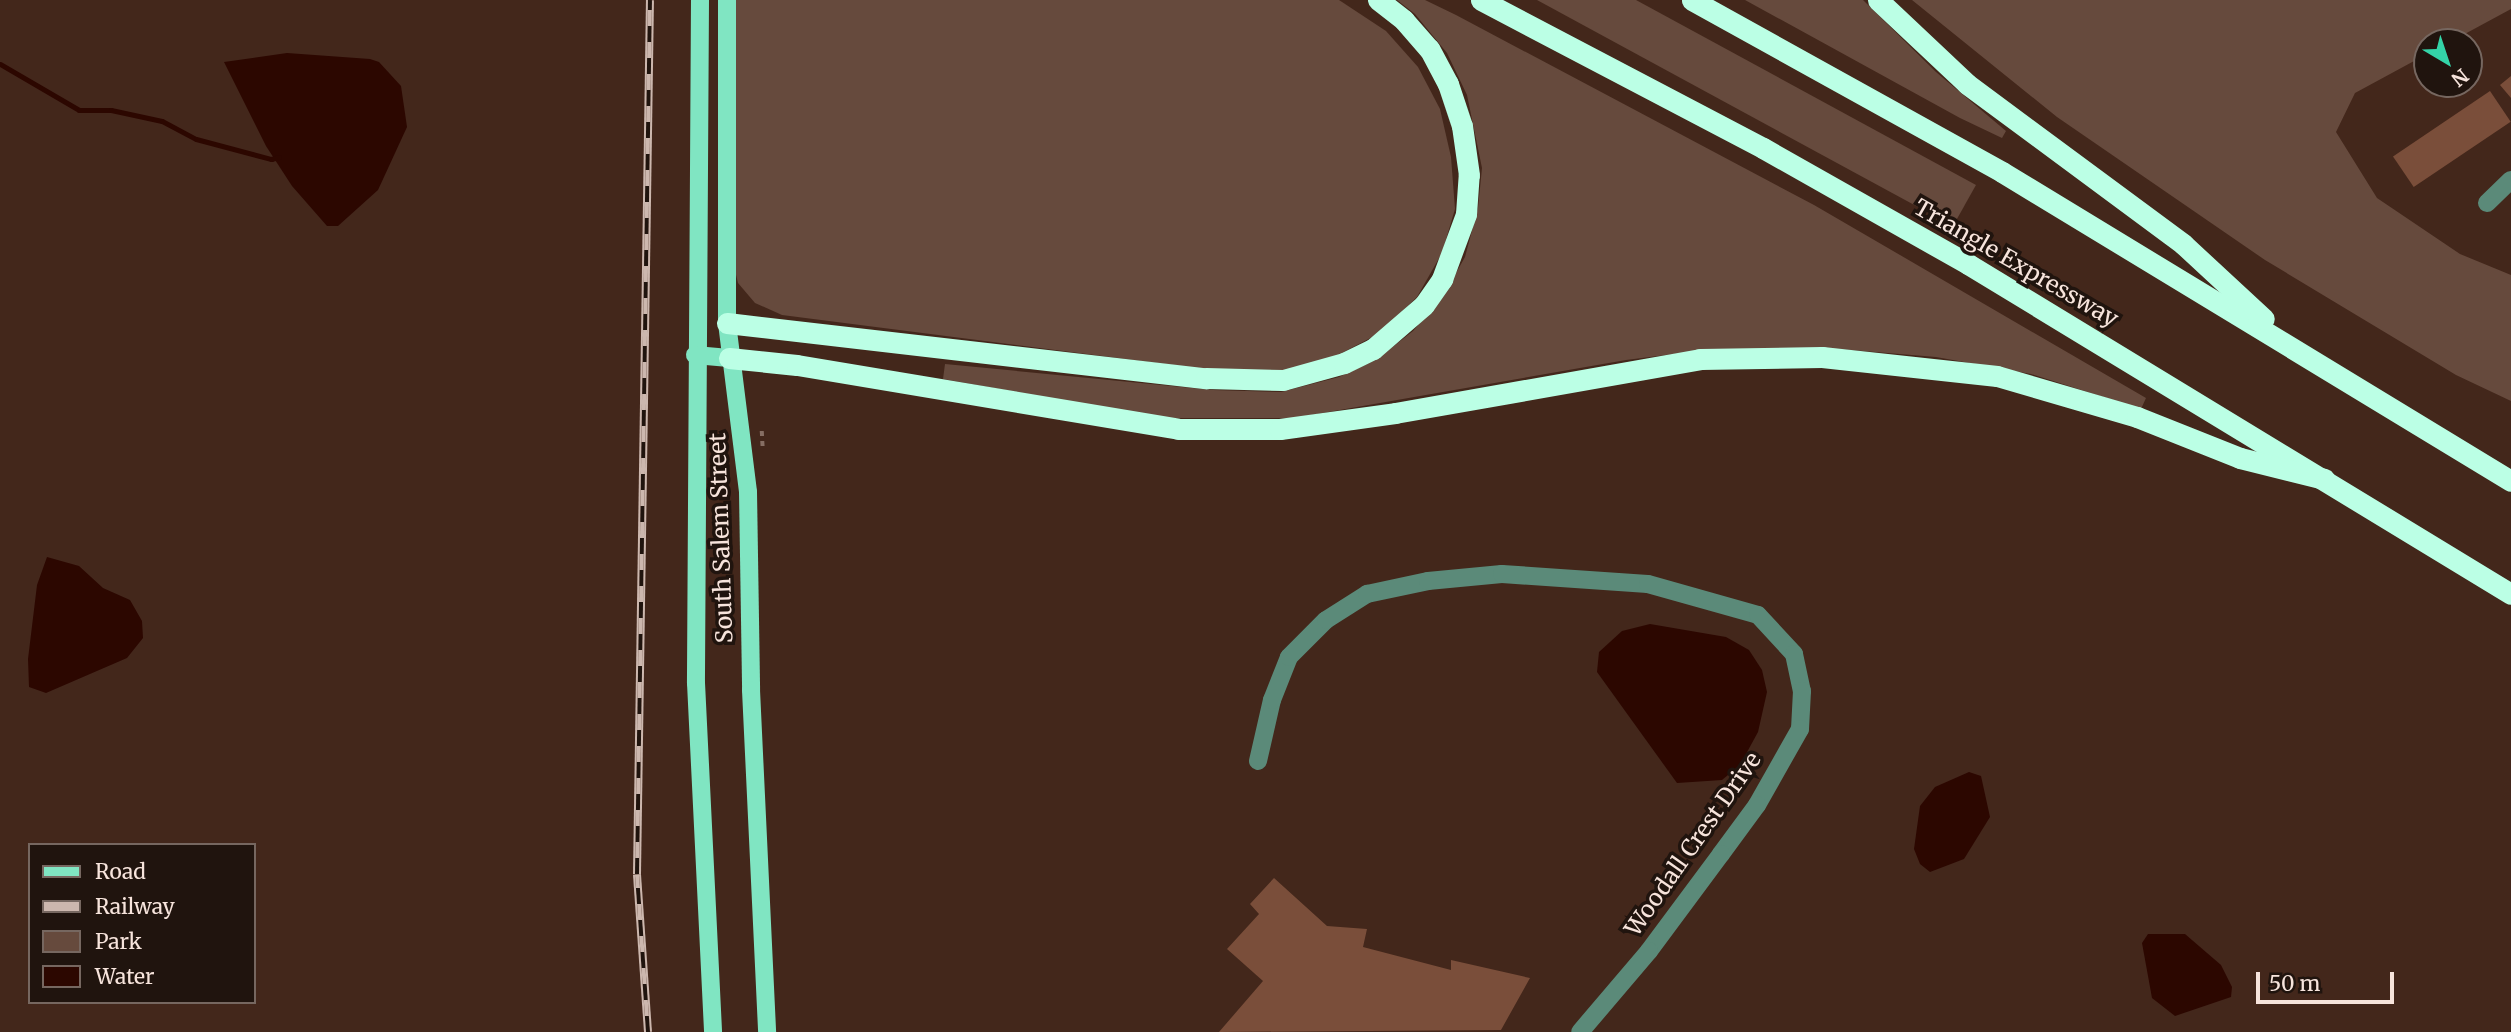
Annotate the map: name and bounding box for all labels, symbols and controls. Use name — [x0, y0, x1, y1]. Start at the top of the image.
north arrow — [2413, 28, 2483, 98]
text: N — [2447, 64, 2473, 92]
street label: Triangle Expressway — [1909, 193, 2123, 333]
street label: South Salem Street — [704, 432, 738, 644]
street label: Woodall Crest Drive — [1619, 747, 1767, 941]
legend — [28, 843, 256, 1004]
text: Road — [95, 858, 146, 885]
text: Railway — [95, 893, 175, 920]
text: Park — [95, 928, 142, 955]
scale bar — [2259, 958, 2397, 1002]
text: Water — [95, 963, 154, 990]
text: 50 m — [2269, 970, 2320, 997]

